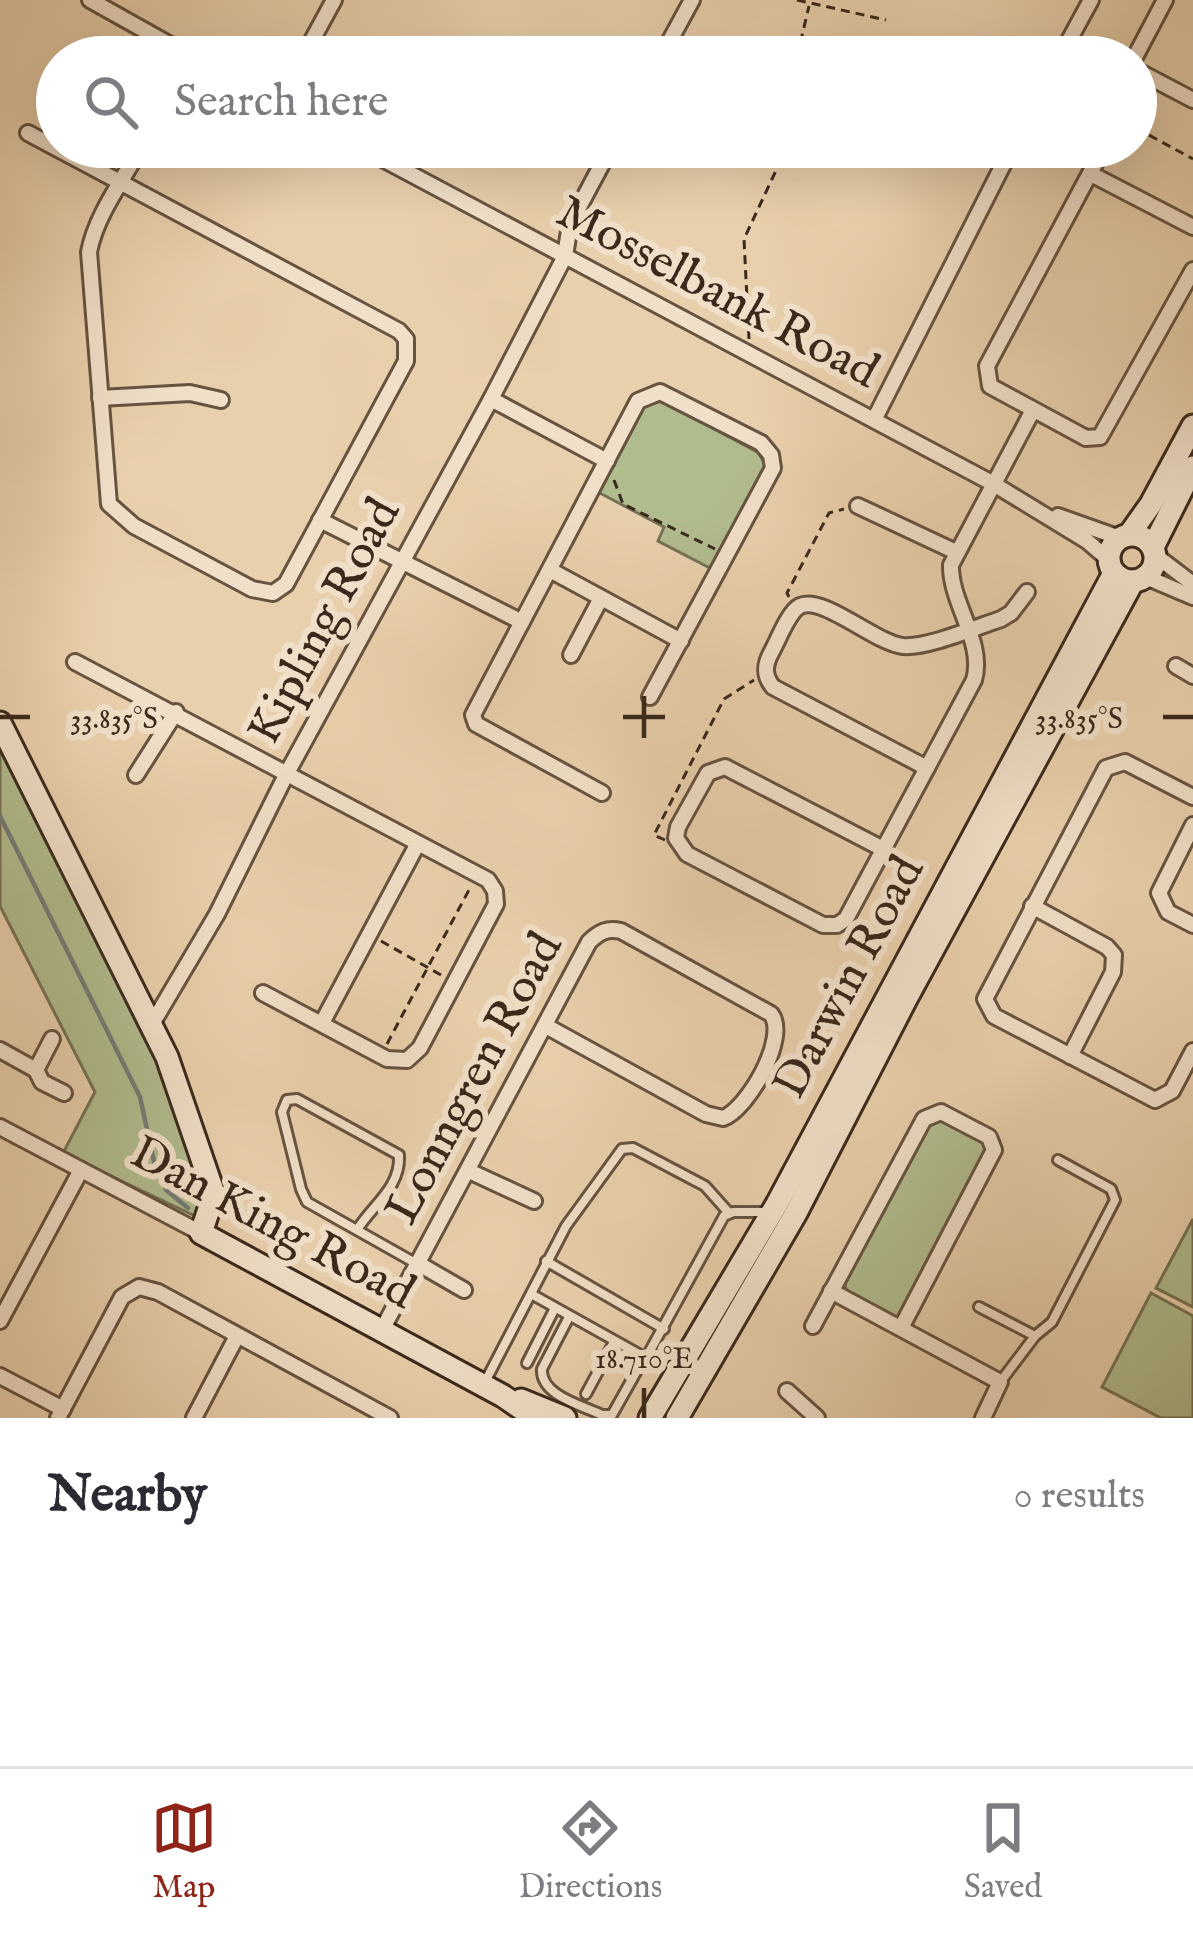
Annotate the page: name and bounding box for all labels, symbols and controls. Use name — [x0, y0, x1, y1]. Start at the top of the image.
search box — [36, 36, 1157, 168]
icon: search — [78, 69, 144, 135]
text: Search here — [174, 74, 388, 131]
street label: Mosselbank Road — [546, 183, 889, 403]
street label: Kipling Road — [235, 488, 415, 755]
text: 33.835°S — [70, 701, 158, 739]
text: 33.835°S — [1035, 701, 1123, 739]
street label: Darwin Road — [761, 846, 939, 1109]
street label: Lonngren Road — [373, 923, 577, 1235]
street label: Dan King Road — [120, 1124, 425, 1324]
text: 18.710°E — [595, 1341, 693, 1379]
text: Nearby — [48, 1464, 207, 1529]
text: 0 results — [1013, 1472, 1145, 1521]
tab: Map — [151, 1795, 217, 1909]
tab: Directions — [519, 1795, 662, 1909]
tab: Saved — [964, 1795, 1042, 1909]

